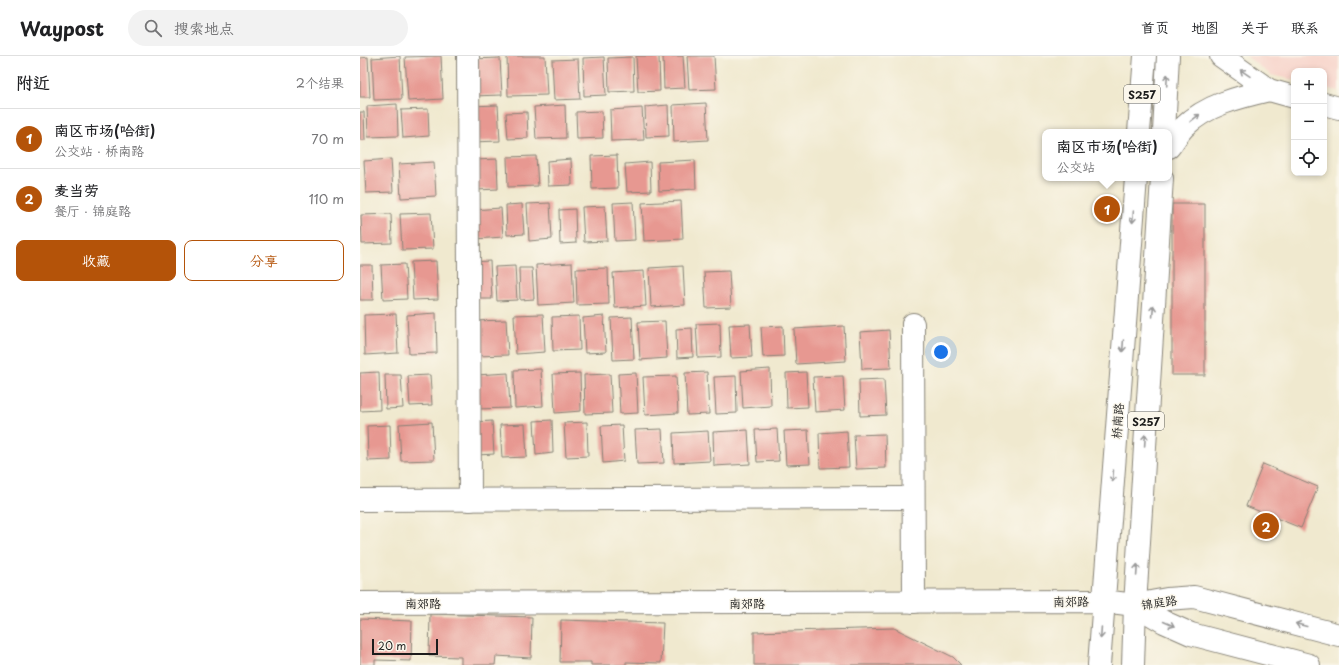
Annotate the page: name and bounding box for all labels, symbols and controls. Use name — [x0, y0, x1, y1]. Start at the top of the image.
search box — [128, 10, 408, 46]
text: Waypost — [20, 14, 104, 42]
text: 搜索地点 — [174, 16, 234, 39]
icon: search — [142, 17, 164, 39]
text: 首页 — [1141, 17, 1169, 38]
text: 地图 — [1191, 17, 1219, 38]
text: 关于 — [1241, 17, 1269, 38]
text: 联系 — [1291, 17, 1319, 38]
map controls — [1291, 68, 1327, 176]
button: + — [1291, 68, 1327, 104]
text: 附近 — [16, 69, 50, 95]
one-way arrow — [1240, 69, 1251, 77]
text: 2个结果 — [296, 73, 344, 92]
one-way arrow — [1163, 74, 1170, 87]
road number: S257 — [1124, 85, 1160, 103]
button: − — [1291, 104, 1327, 140]
one-way arrow — [1189, 114, 1200, 123]
text: 南区市场(哈街) — [54, 118, 155, 141]
text: 1 — [26, 129, 32, 148]
text: 70 m — [311, 129, 344, 148]
popup — [1042, 129, 1172, 181]
text: 南区市场(哈街) — [1056, 134, 1158, 157]
button: locate — [1291, 140, 1327, 176]
text: 公交站 · 桥南路 — [54, 141, 144, 160]
text: 公交站 — [1056, 157, 1095, 176]
text: 麦当劳 — [54, 178, 99, 201]
text: 2 — [24, 189, 34, 208]
text: 110 m — [309, 189, 344, 208]
pin: 1 — [1094, 194, 1120, 224]
text: 餐厅 · 锦庭路 — [54, 201, 131, 220]
one-way arrow — [1129, 210, 1136, 223]
button: 收藏 — [16, 240, 176, 281]
button: 分享 — [184, 240, 344, 281]
one-way arrow — [1150, 305, 1157, 318]
one-way arrow — [1119, 340, 1126, 353]
your location — [931, 342, 951, 362]
street label: 桥南路 — [1107, 402, 1127, 440]
road number: S257 — [1128, 412, 1164, 430]
one-way arrow — [1141, 434, 1149, 447]
one-way arrow — [1109, 469, 1116, 482]
pin: 2 — [1253, 511, 1279, 541]
one-way arrow — [1133, 564, 1140, 577]
street label: 锦庭路 — [1140, 591, 1178, 613]
street label: 南郊路 — [1053, 592, 1089, 610]
street label: 南郊路 — [405, 594, 441, 612]
street label: 南郊路 — [729, 594, 765, 612]
one-way arrow — [1162, 621, 1174, 628]
one-way arrow — [1295, 621, 1308, 629]
one-way arrow — [1098, 626, 1105, 639]
scale bar — [372, 637, 438, 656]
text: 20 m — [378, 637, 406, 654]

